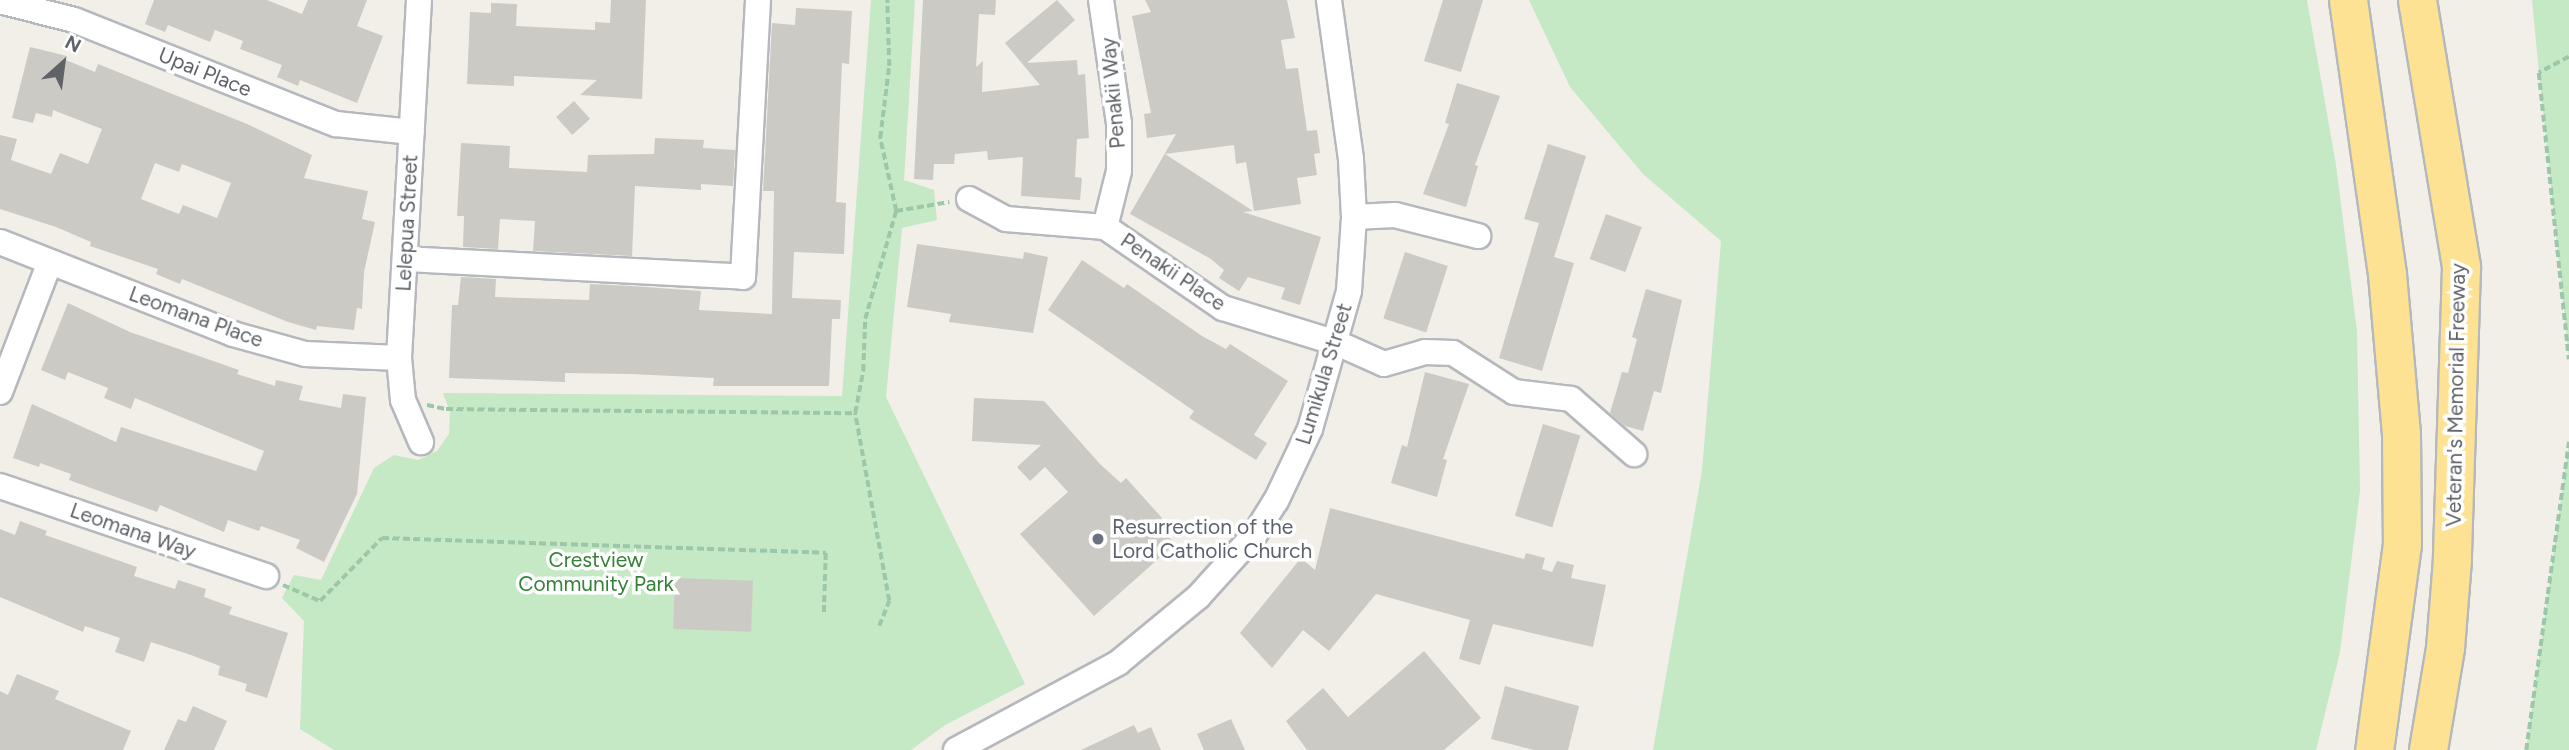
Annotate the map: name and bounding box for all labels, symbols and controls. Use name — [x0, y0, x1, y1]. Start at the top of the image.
north arrow — [28, 28, 98, 98]
text: N — [61, 30, 85, 58]
street label: Penakii Way — [1096, 36, 1130, 150]
street label: Upai Place — [155, 42, 255, 102]
street label: Lelepua Street — [391, 154, 423, 292]
street label: Penakii Place — [1116, 228, 1230, 316]
street label: Veteran's Memorial Freeway — [2441, 263, 2471, 527]
street label: Leomana Place — [125, 281, 267, 353]
street label: Lumikula Street — [1291, 300, 1357, 448]
street label: Leomana Way — [67, 498, 199, 564]
place label: Resurrection of the Lord Catholic Church — [1112, 514, 1312, 564]
marker: Resurrection of the Lord Catholic Church — [1090, 531, 1106, 547]
park label: Crestview Community Park — [518, 547, 674, 597]

